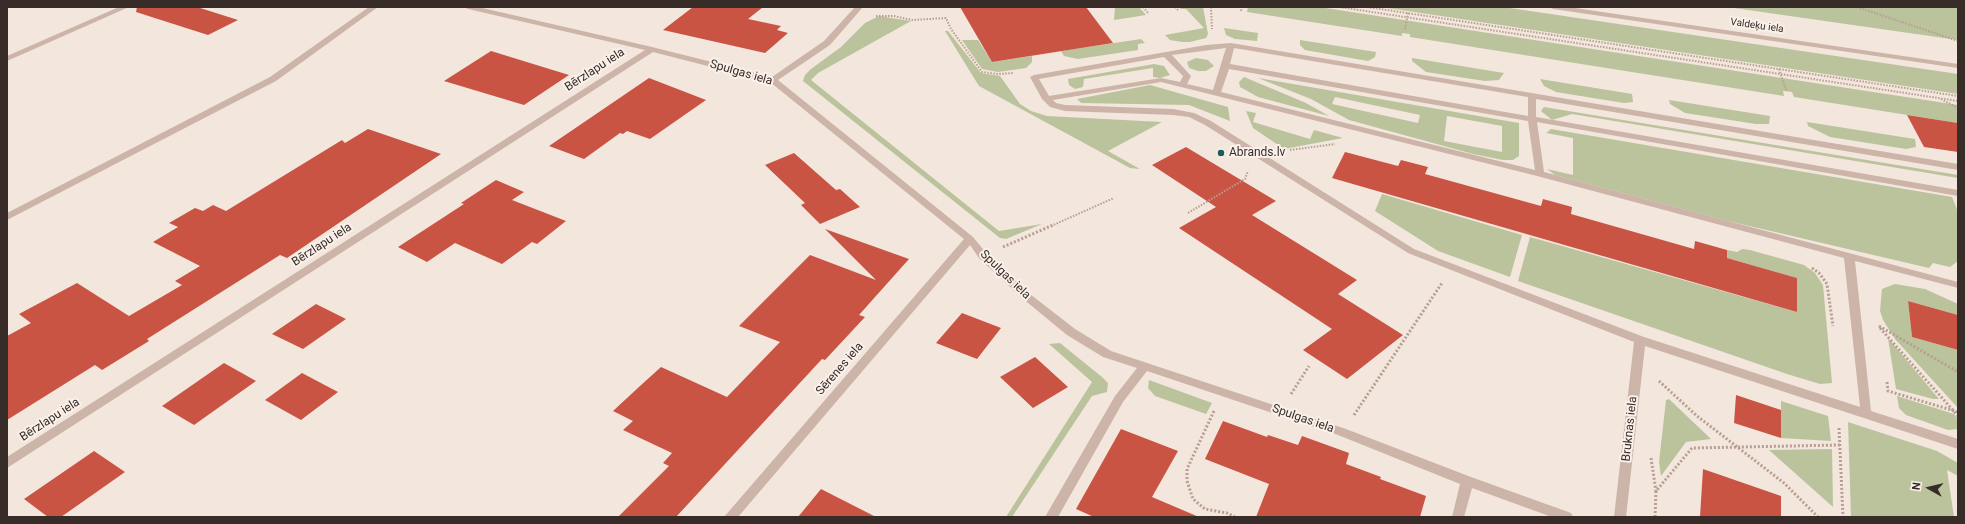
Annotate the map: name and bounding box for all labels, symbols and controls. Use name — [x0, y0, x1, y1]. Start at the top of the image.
street label: Valdeķu iela — [1730, 16, 1784, 36]
street label: Bērzlapu iela — [562, 45, 628, 95]
street label: Spulgas iela — [708, 57, 774, 89]
place label: Abrands.lv — [1229, 146, 1285, 160]
marker: Abrands.lv — [1216, 148, 1226, 158]
street label: Bērzlapu iela — [289, 220, 355, 270]
street label: Spulgas iela — [977, 247, 1033, 303]
street label: Sērenes iela — [813, 340, 867, 398]
street label: Bērzlapu iela — [17, 395, 83, 445]
street label: Bruknas iela — [1619, 396, 1641, 462]
street label: Spulgas iela — [1270, 402, 1336, 436]
north arrow — [1909, 468, 1949, 508]
text: N — [1910, 482, 1924, 491]

